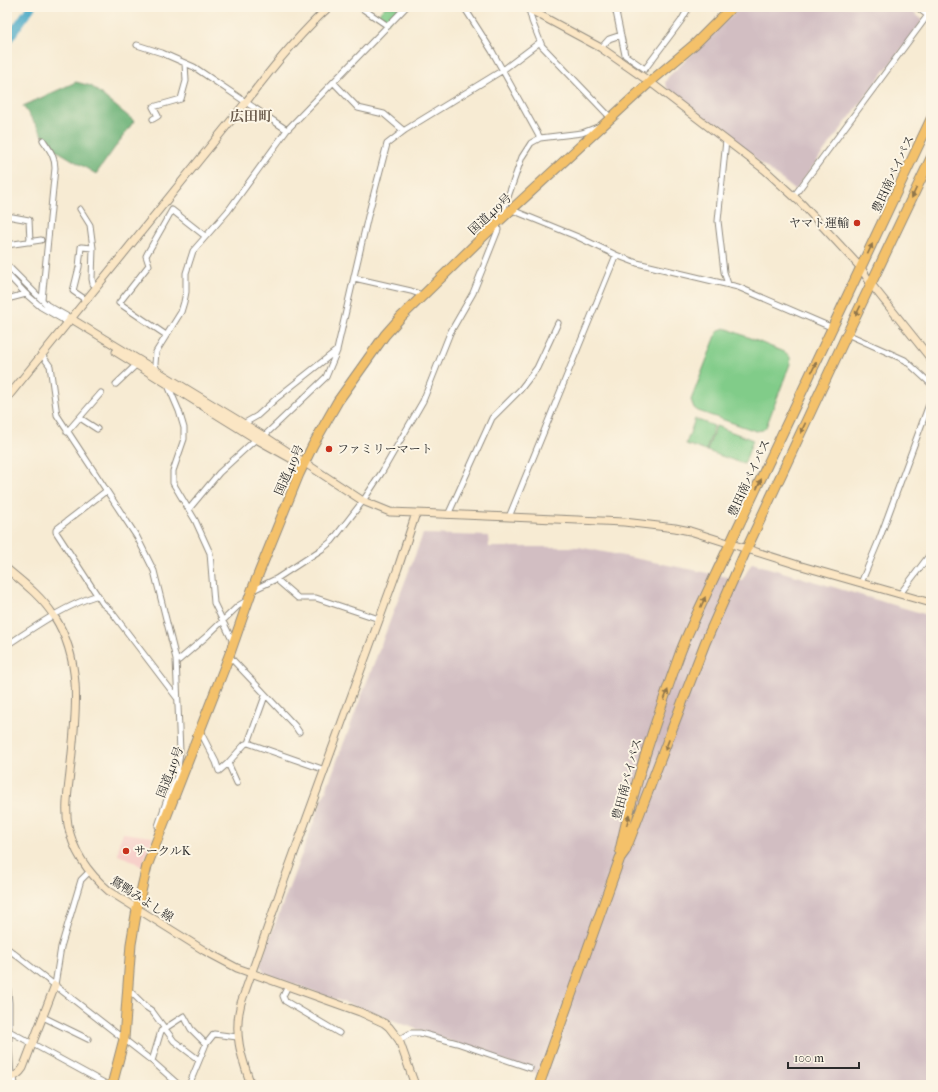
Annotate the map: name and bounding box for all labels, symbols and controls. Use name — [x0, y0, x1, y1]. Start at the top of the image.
district label: 広田町 — [230, 108, 273, 125]
street label: 豊田南バイパス — [869, 133, 917, 215]
one-way arrow — [911, 188, 917, 199]
street label: 国道419号 — [466, 191, 514, 237]
place label: ヤマト運輸 — [789, 216, 849, 230]
marker: ヤマト運輸 — [852, 218, 862, 228]
one-way arrow — [867, 244, 873, 255]
one-way arrow — [855, 305, 861, 316]
one-way arrow — [811, 361, 817, 372]
one-way arrow — [800, 423, 806, 434]
street label: 豊田南バイパス — [725, 437, 773, 519]
place label: ファミリーマート — [337, 442, 433, 456]
street label: 国道419号 — [272, 443, 306, 497]
marker: ファミリーマート — [324, 444, 334, 454]
one-way arrow — [756, 479, 762, 490]
one-way arrow — [700, 596, 706, 607]
one-way arrow — [663, 689, 669, 701]
street label: 豊田南バイパス — [609, 737, 645, 821]
one-way arrow — [663, 740, 669, 752]
street label: 国道419号 — [154, 744, 186, 800]
one-way arrow — [625, 813, 631, 825]
place label: サークルK — [134, 844, 192, 858]
marker: サークルK — [121, 846, 131, 856]
street label: 鴛鴨みよし線 — [108, 874, 176, 924]
scale bar — [788, 1044, 859, 1070]
text: 100 m — [794, 1051, 824, 1065]

